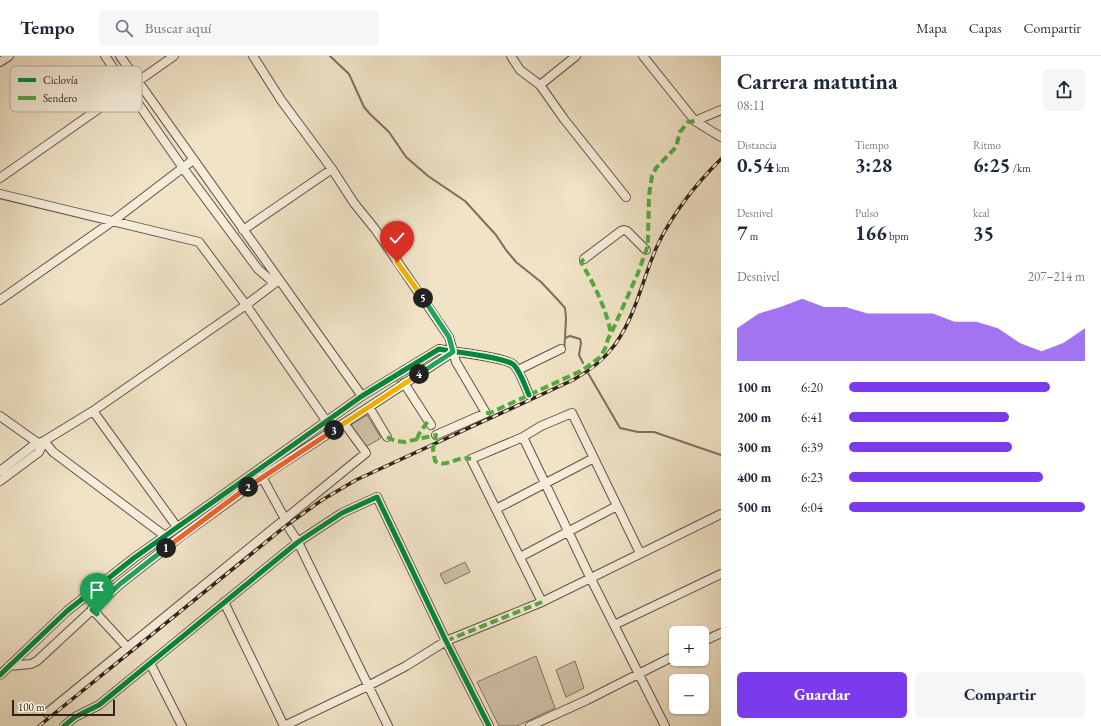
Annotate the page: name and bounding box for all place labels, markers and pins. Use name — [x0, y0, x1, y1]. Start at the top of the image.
pin — [380, 221, 414, 262]
pin: 5 — [413, 288, 433, 308]
pin: 4 — [409, 364, 429, 384]
pin: 3 — [324, 420, 344, 440]
pin: 2 — [238, 477, 258, 497]
pin: 1 — [156, 538, 176, 558]
pin — [80, 573, 114, 614]

